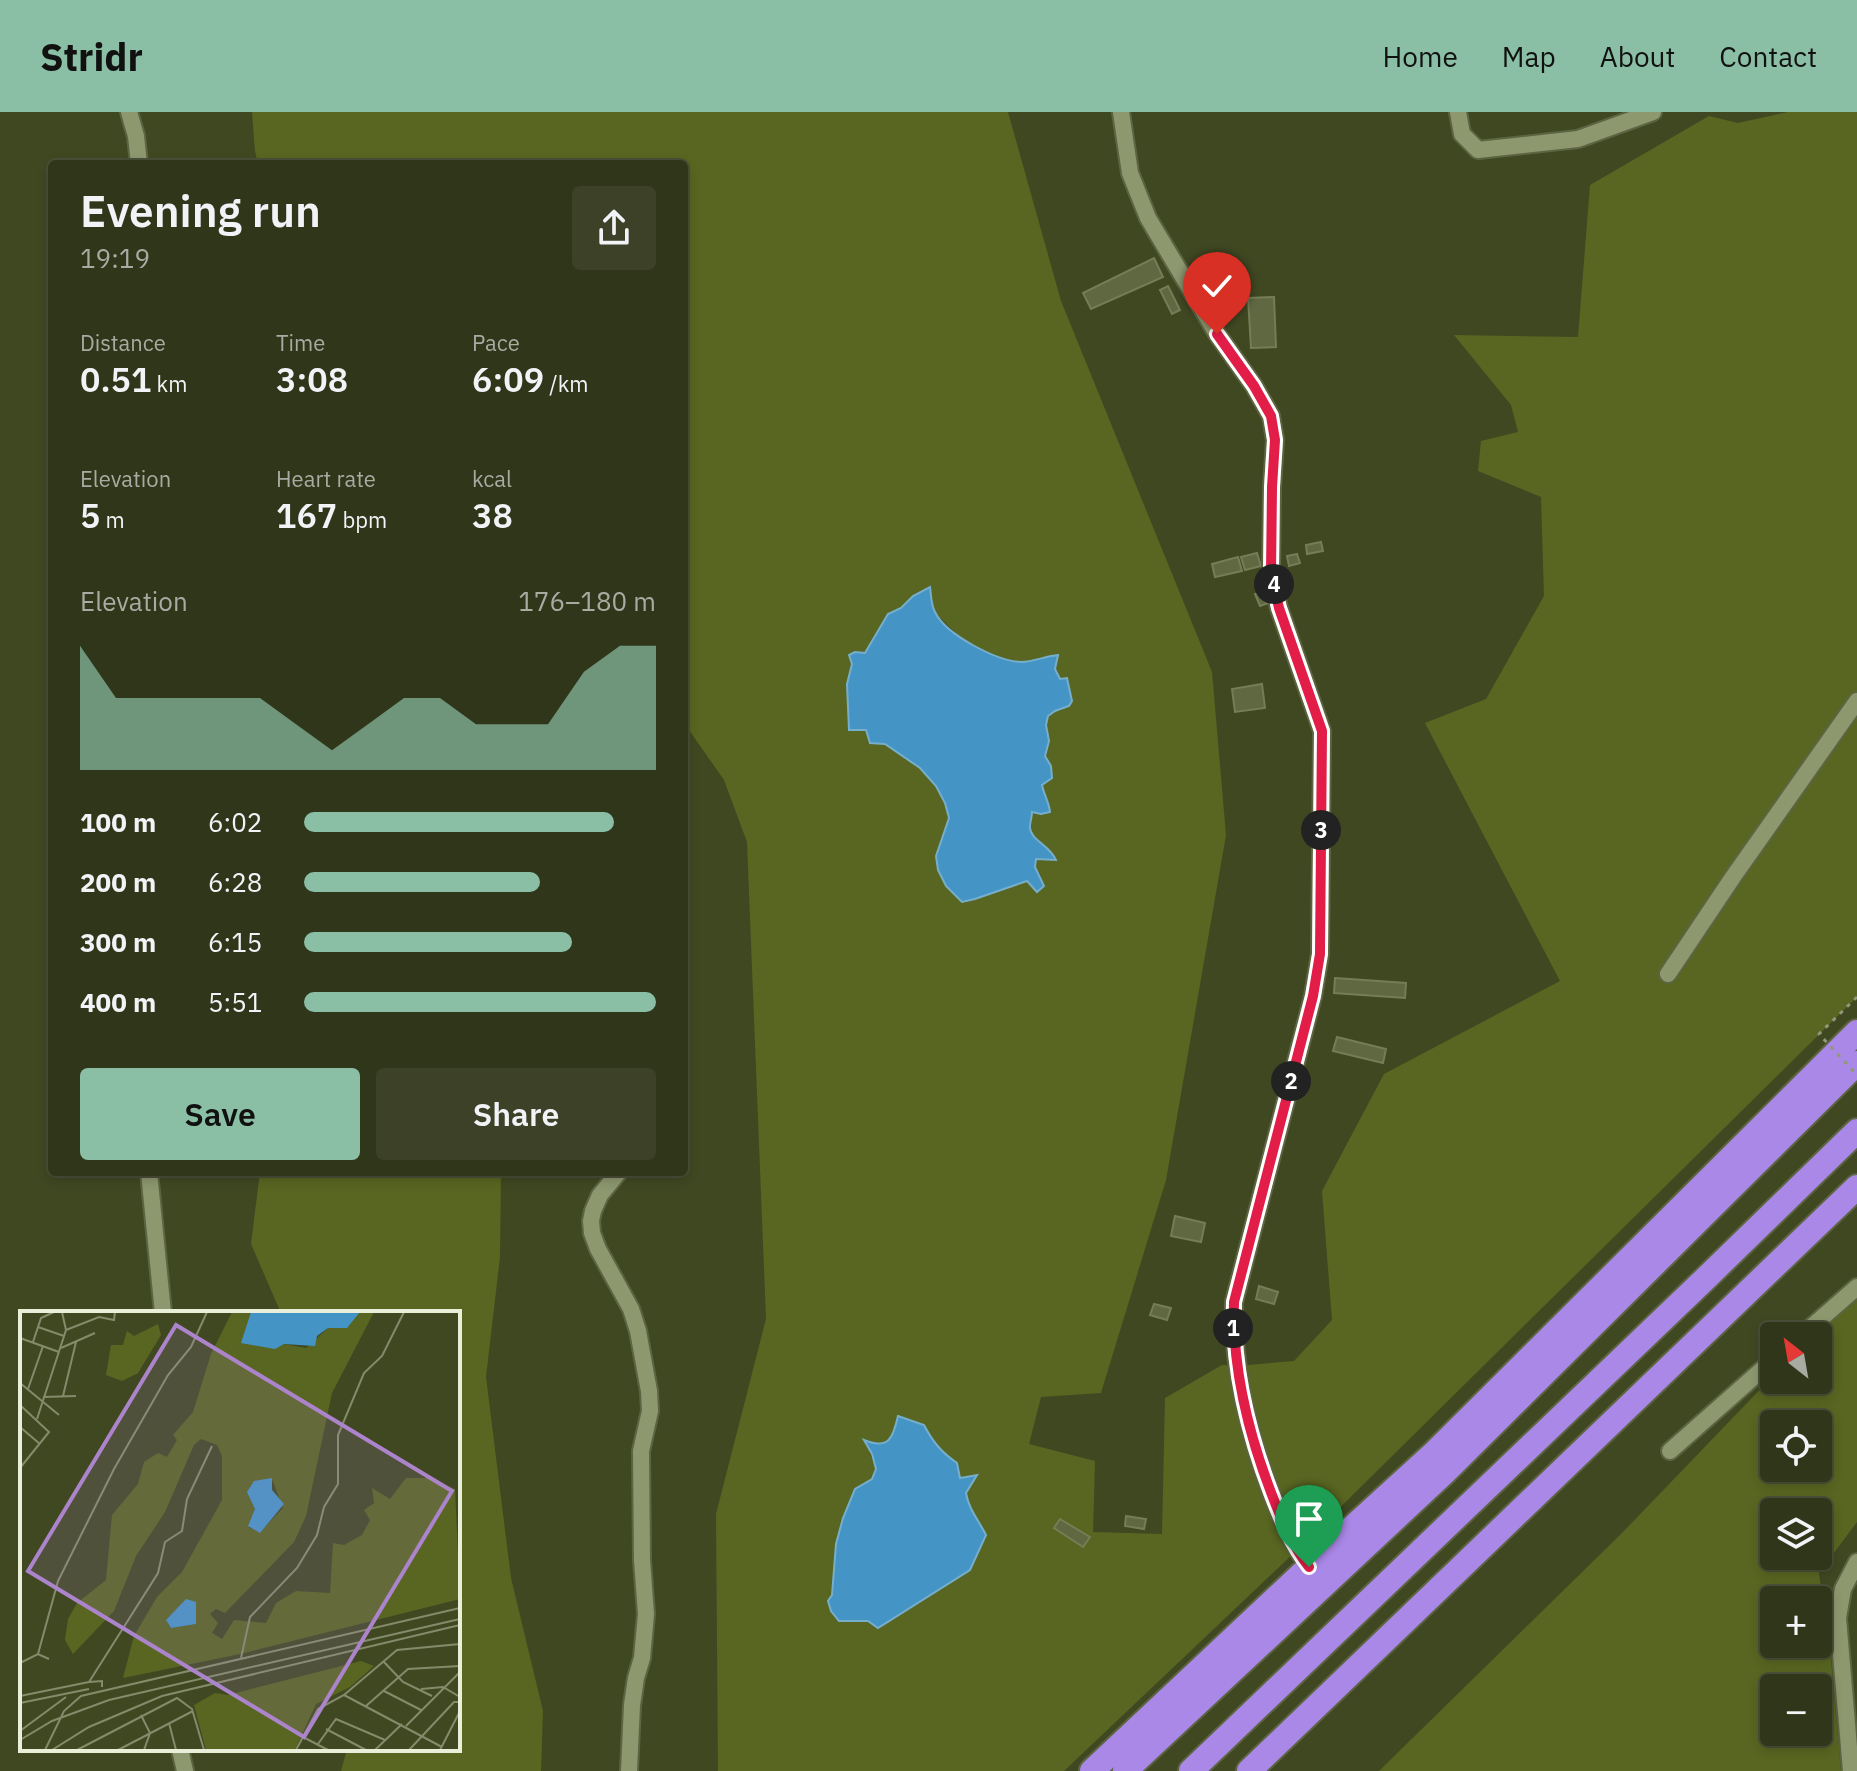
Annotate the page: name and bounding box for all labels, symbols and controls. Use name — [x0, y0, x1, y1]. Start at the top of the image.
text: Stridr — [40, 32, 143, 81]
text: Home — [1382, 38, 1458, 75]
text: Map — [1502, 38, 1556, 75]
text: About — [1600, 38, 1675, 75]
text: Contact — [1719, 38, 1817, 75]
text: Evening run — [80, 182, 321, 239]
button: share — [572, 186, 656, 270]
text: 19:19 — [80, 241, 150, 275]
pin — [1183, 252, 1251, 334]
icon: check — [1195, 264, 1239, 308]
text: Distance — [80, 328, 166, 357]
text: Time — [276, 328, 325, 357]
text: Pace — [472, 328, 520, 357]
text: 0.51 — [80, 357, 151, 401]
text: 3:08 — [276, 357, 348, 401]
text: 6:09 — [472, 357, 544, 401]
text: km — [151, 369, 187, 398]
text: /km — [544, 369, 588, 398]
text: Elevation — [80, 464, 171, 493]
text: Heart rate — [276, 464, 376, 493]
text: kcal — [472, 464, 512, 493]
text: 5 — [80, 493, 100, 537]
text: 167 — [276, 493, 337, 537]
text: 38 — [472, 493, 513, 537]
text: m — [100, 505, 125, 534]
text: bpm — [337, 505, 387, 534]
pin: 4 — [1254, 564, 1294, 604]
text: 4 — [1267, 569, 1281, 598]
text: Elevation — [80, 584, 188, 618]
text: 176–180 m — [518, 584, 656, 618]
text: 100 m — [80, 805, 156, 839]
text: 6:02 — [208, 805, 262, 839]
pin: 3 — [1301, 810, 1341, 850]
text: 3 — [1314, 815, 1328, 844]
text: 200 m — [80, 865, 156, 899]
text: 6:28 — [208, 865, 262, 899]
text: 300 m — [80, 925, 156, 959]
text: 6:15 — [208, 925, 262, 959]
text: 400 m — [80, 985, 156, 1019]
text: 5:51 — [208, 985, 262, 1019]
pin: 2 — [1271, 1061, 1311, 1101]
text: 2 — [1284, 1066, 1298, 1095]
button: Save — [80, 1068, 360, 1160]
button: Share — [376, 1068, 656, 1160]
pin: 1 — [1213, 1308, 1253, 1348]
inset map — [20, 1311, 460, 1751]
text: 1 — [1226, 1313, 1240, 1342]
north arrow — [1760, 1322, 1832, 1394]
map controls — [1760, 1322, 1832, 1746]
button: locate — [1760, 1410, 1832, 1482]
pin — [1275, 1485, 1343, 1567]
icon: arrive — [1287, 1497, 1331, 1541]
button: layers — [1760, 1498, 1832, 1570]
button: + — [1760, 1586, 1832, 1658]
button: − — [1760, 1674, 1832, 1746]

